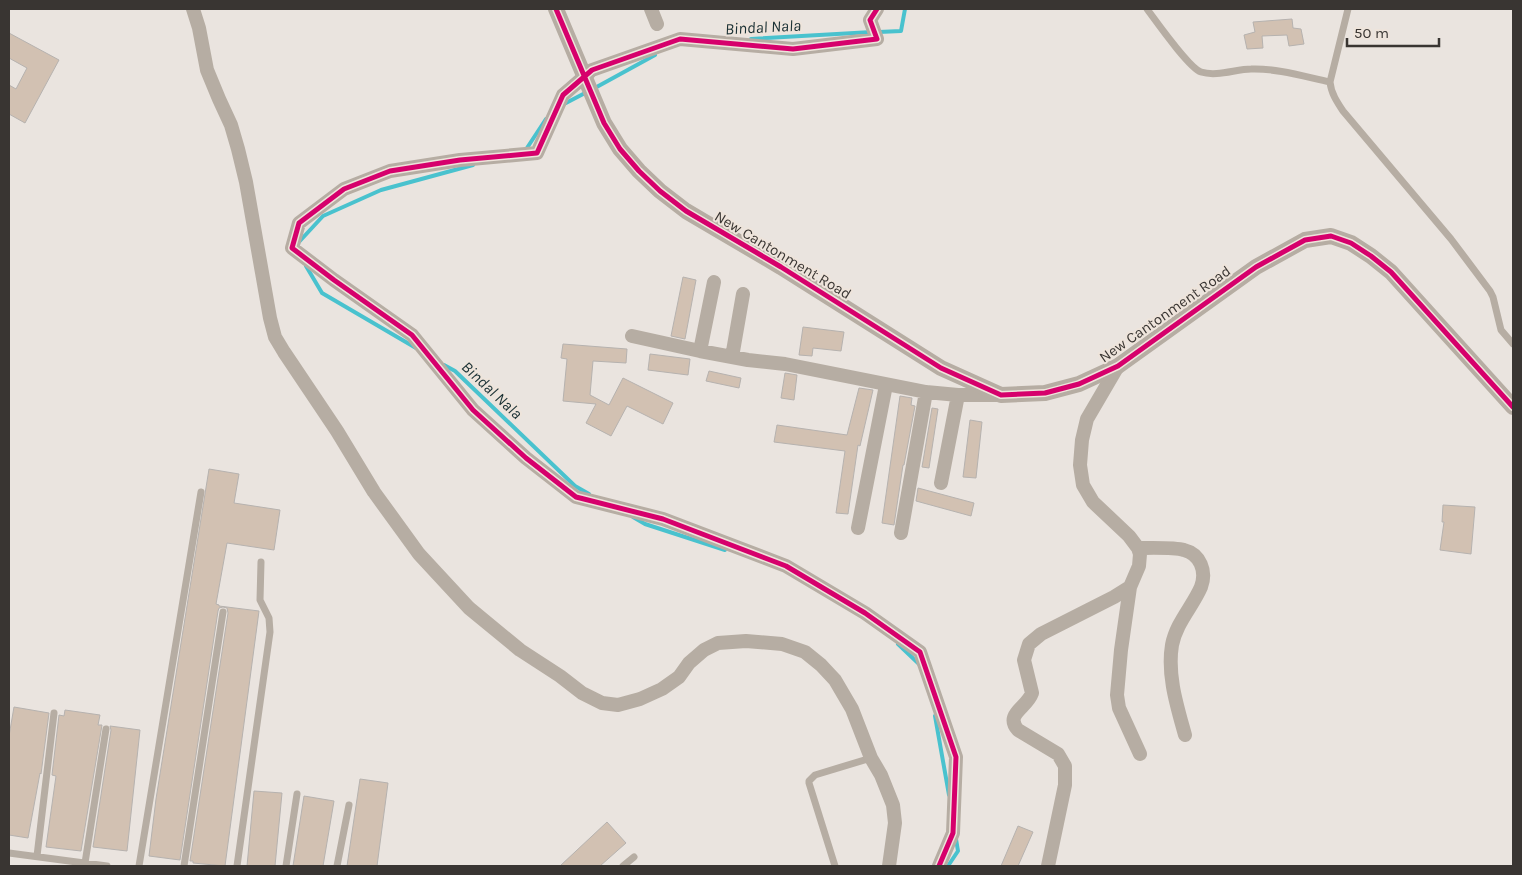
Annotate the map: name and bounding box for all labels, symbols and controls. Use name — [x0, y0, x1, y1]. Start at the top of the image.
scale bar — [1347, 15, 1440, 47]
water label: Bindal Nala — [725, 16, 801, 38]
text: 50 m — [1354, 24, 1389, 42]
street label: New Cantonment Road — [711, 207, 855, 303]
street label: New Cantonment Road — [1096, 262, 1234, 366]
water label: Bindal Nala — [458, 357, 526, 423]

